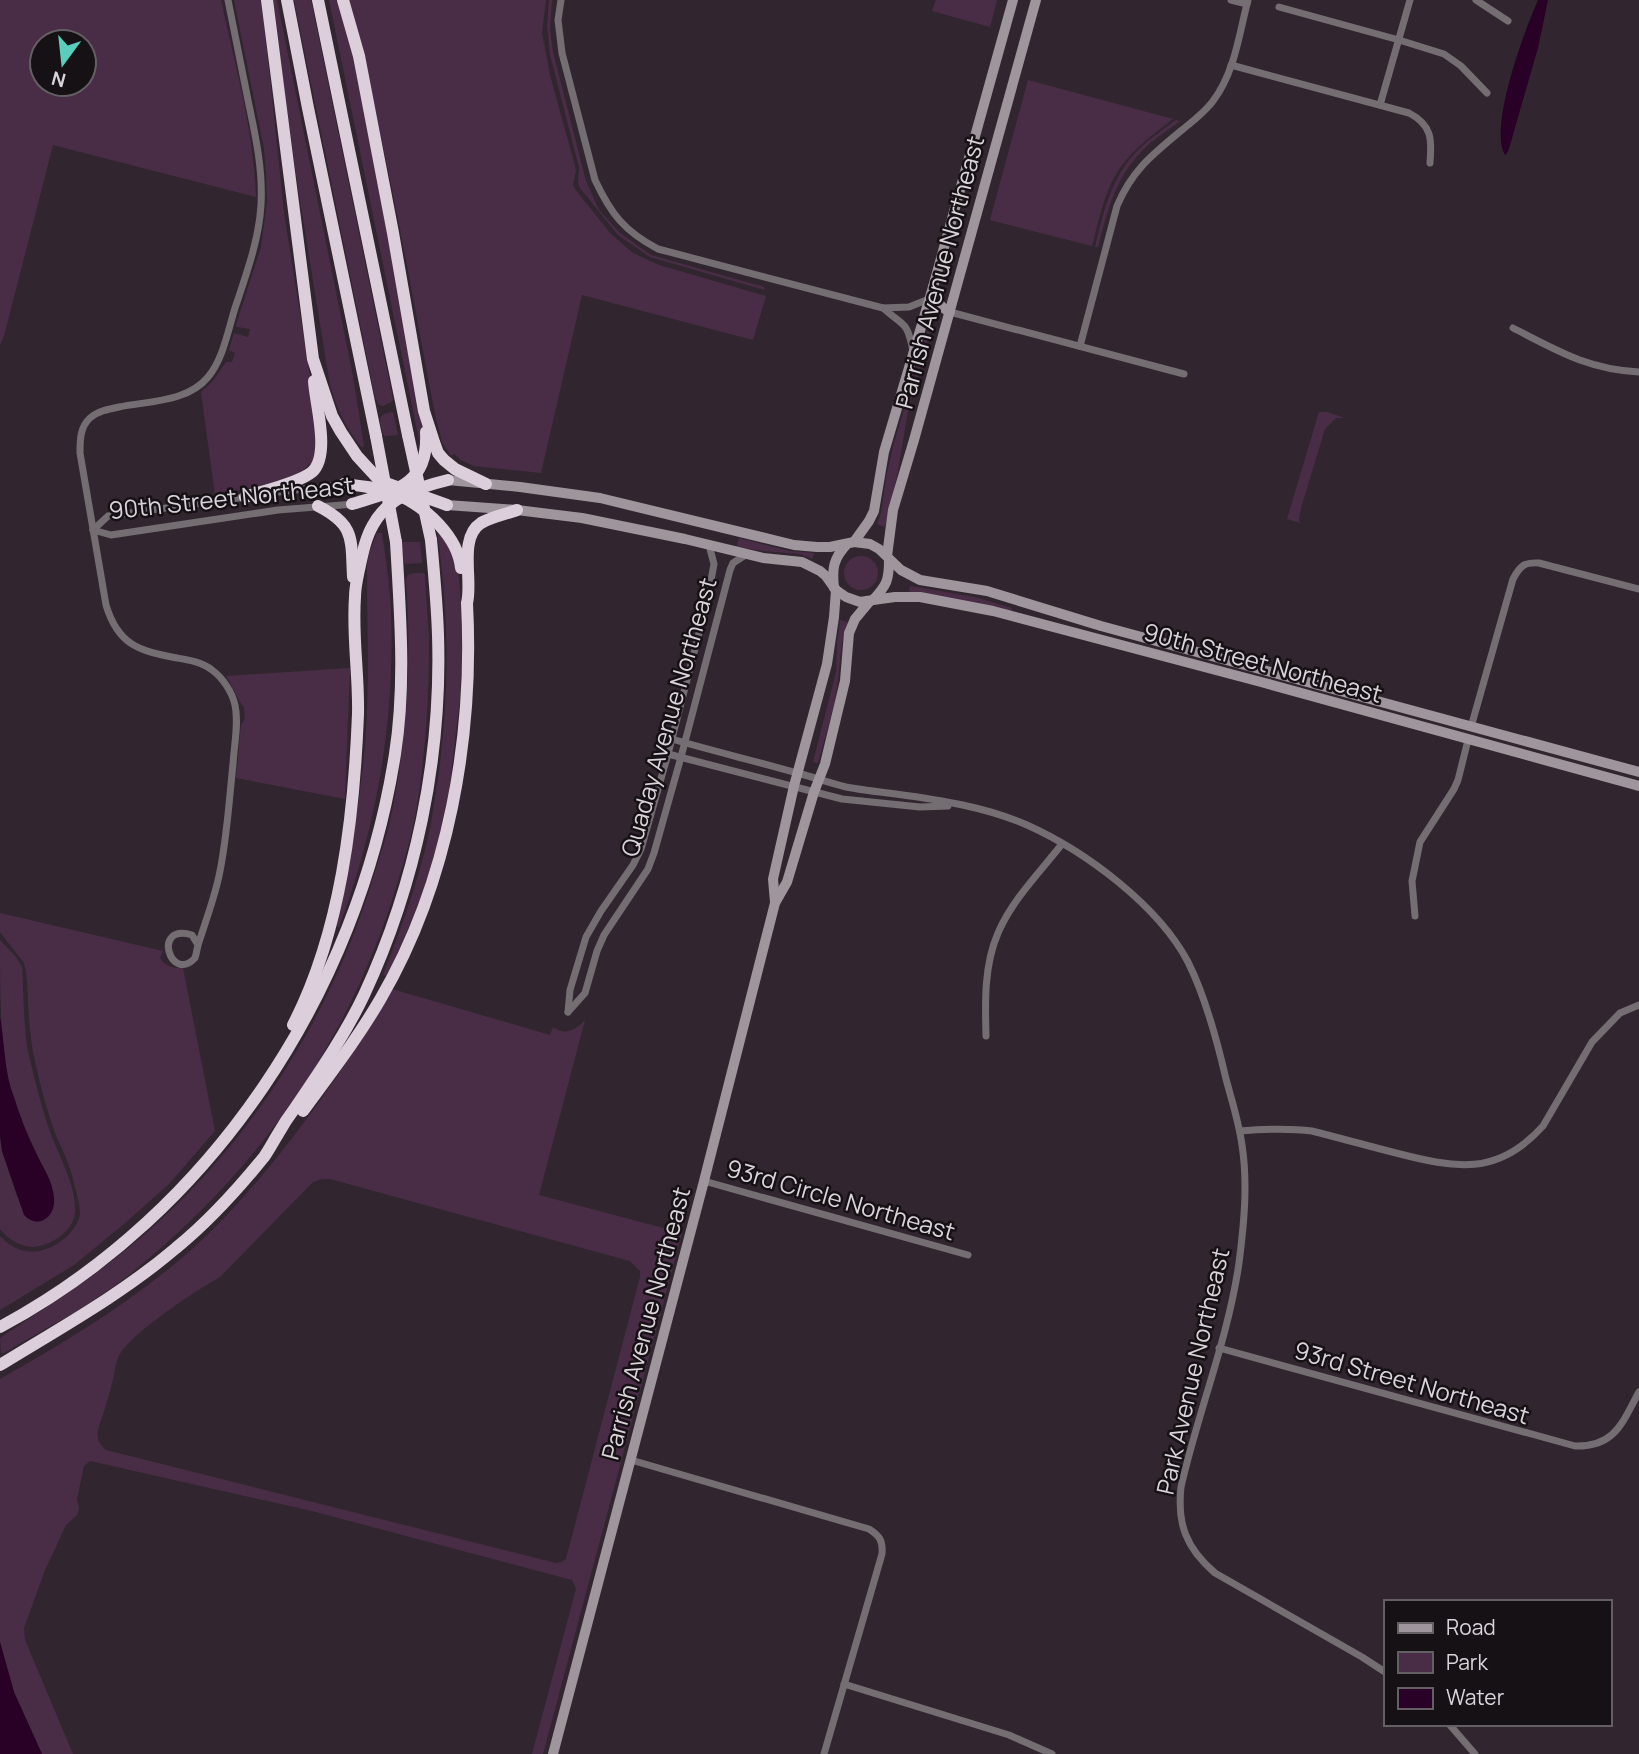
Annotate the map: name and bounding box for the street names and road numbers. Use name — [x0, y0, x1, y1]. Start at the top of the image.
street label: Parrish Avenue Northeast — [887, 132, 991, 412]
street label: 90th Street Northeast — [107, 468, 355, 526]
street label: Quaday Avenue Northeast — [612, 574, 724, 860]
street label: 90th Street Northeast — [1140, 614, 1386, 710]
street label: 93rd Circle Northeast — [723, 1151, 959, 1247]
street label: Parrish Avenue Northeast — [593, 1183, 697, 1463]
street label: Park Avenue Northeast — [1148, 1244, 1236, 1498]
street label: 93rd Street Northeast — [1290, 1333, 1534, 1431]

